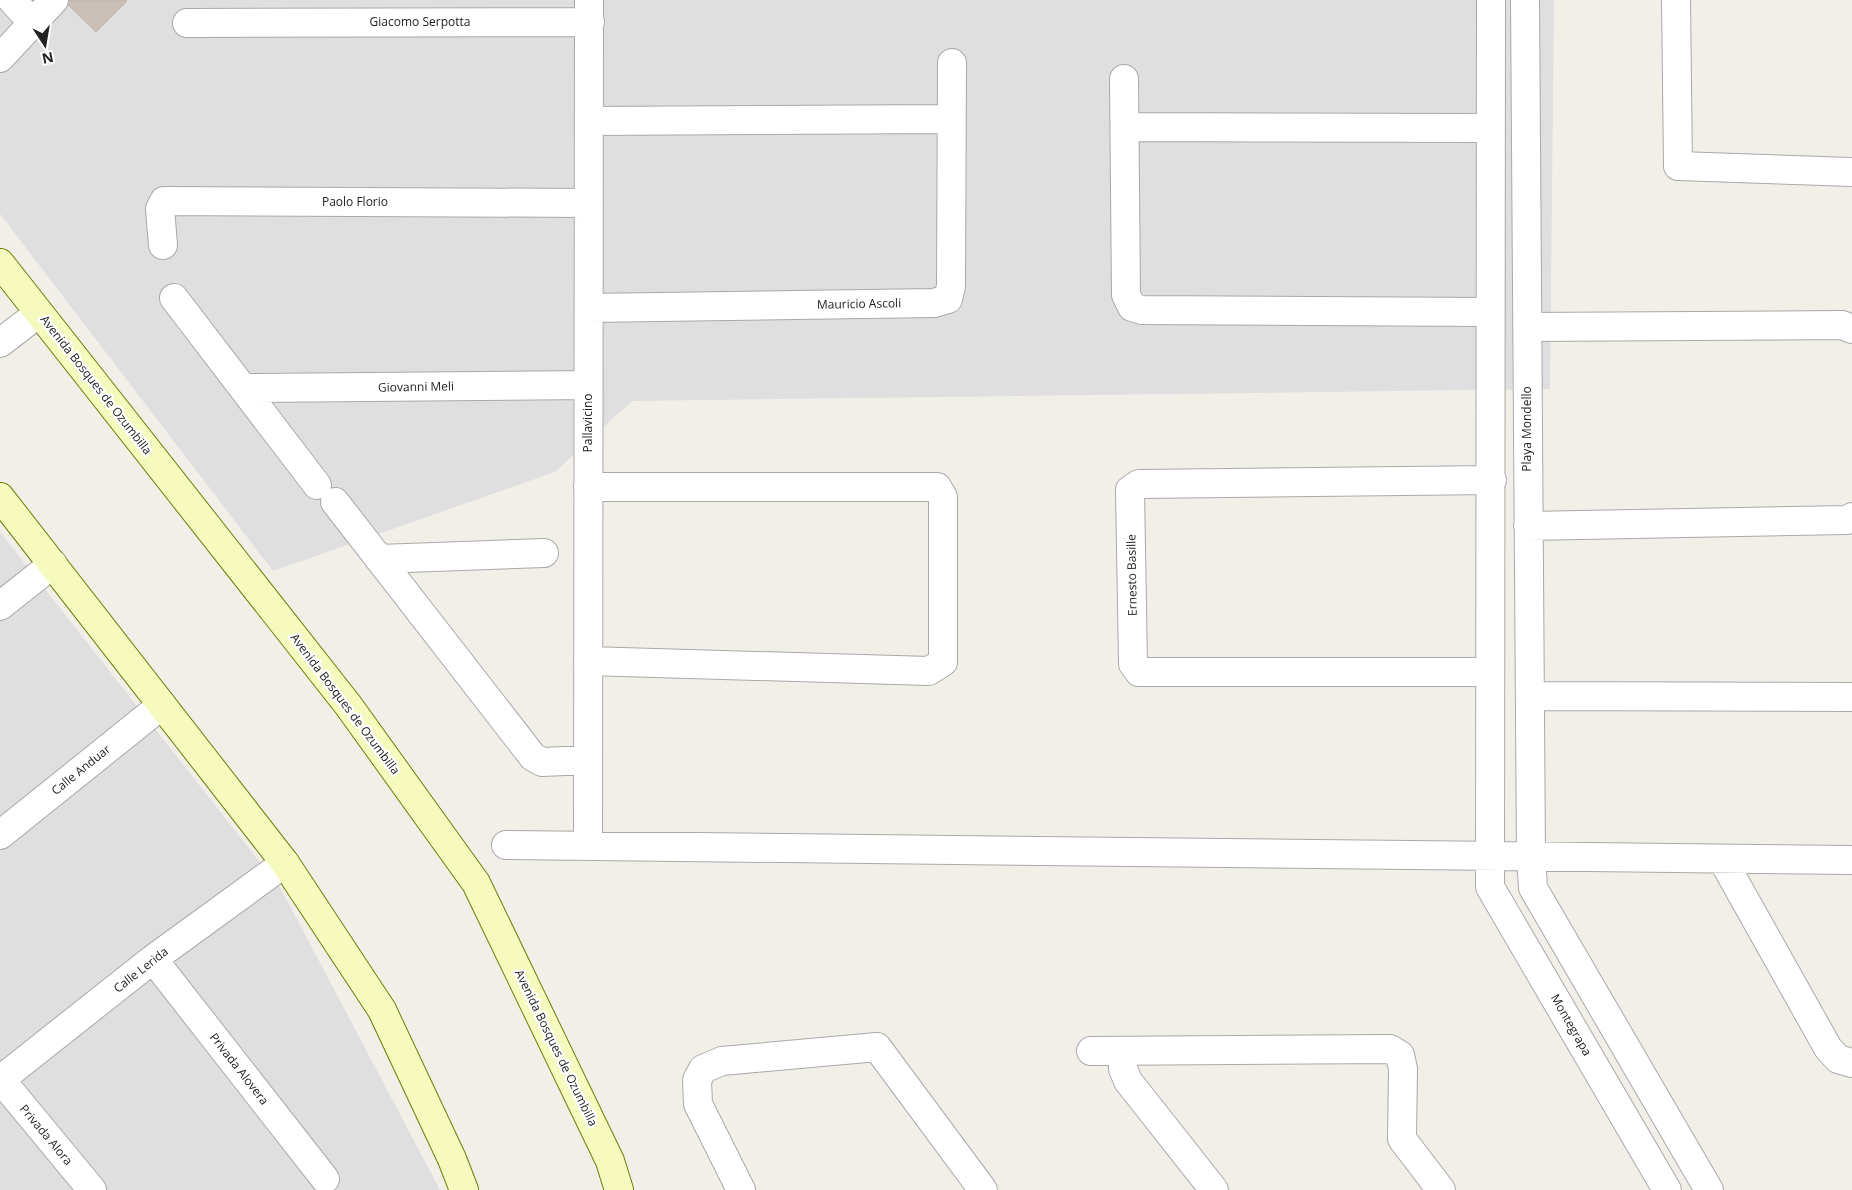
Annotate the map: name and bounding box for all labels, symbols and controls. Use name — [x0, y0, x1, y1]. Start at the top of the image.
street label: Giacomo Serpotta — [370, 13, 470, 30]
north arrow — [20, 20, 70, 70]
text: N — [40, 48, 55, 69]
street label: Paolo Florio — [322, 193, 388, 210]
street label: Mauricio Ascoli — [817, 294, 901, 313]
street label: Avenida Bosques de Ozumbilla — [37, 311, 156, 458]
street label: Giovanni Meli — [378, 377, 454, 396]
street label: Playa Mondello — [1518, 386, 1535, 472]
street label: Pallavicino — [579, 394, 596, 453]
street label: Ernesto Basille — [1122, 534, 1141, 616]
street label: Avenida Bosques de Ozumbilla — [287, 630, 404, 778]
street label: Calle Anduar — [48, 740, 114, 799]
street label: Calle Lerida — [110, 943, 172, 996]
street label: Avenida Bosques de Ozumbilla — [511, 967, 602, 1129]
street label: Montegrapa — [1547, 991, 1596, 1059]
street label: Privada Alovera — [206, 1029, 273, 1108]
street label: Privada Alora — [16, 1101, 77, 1169]

